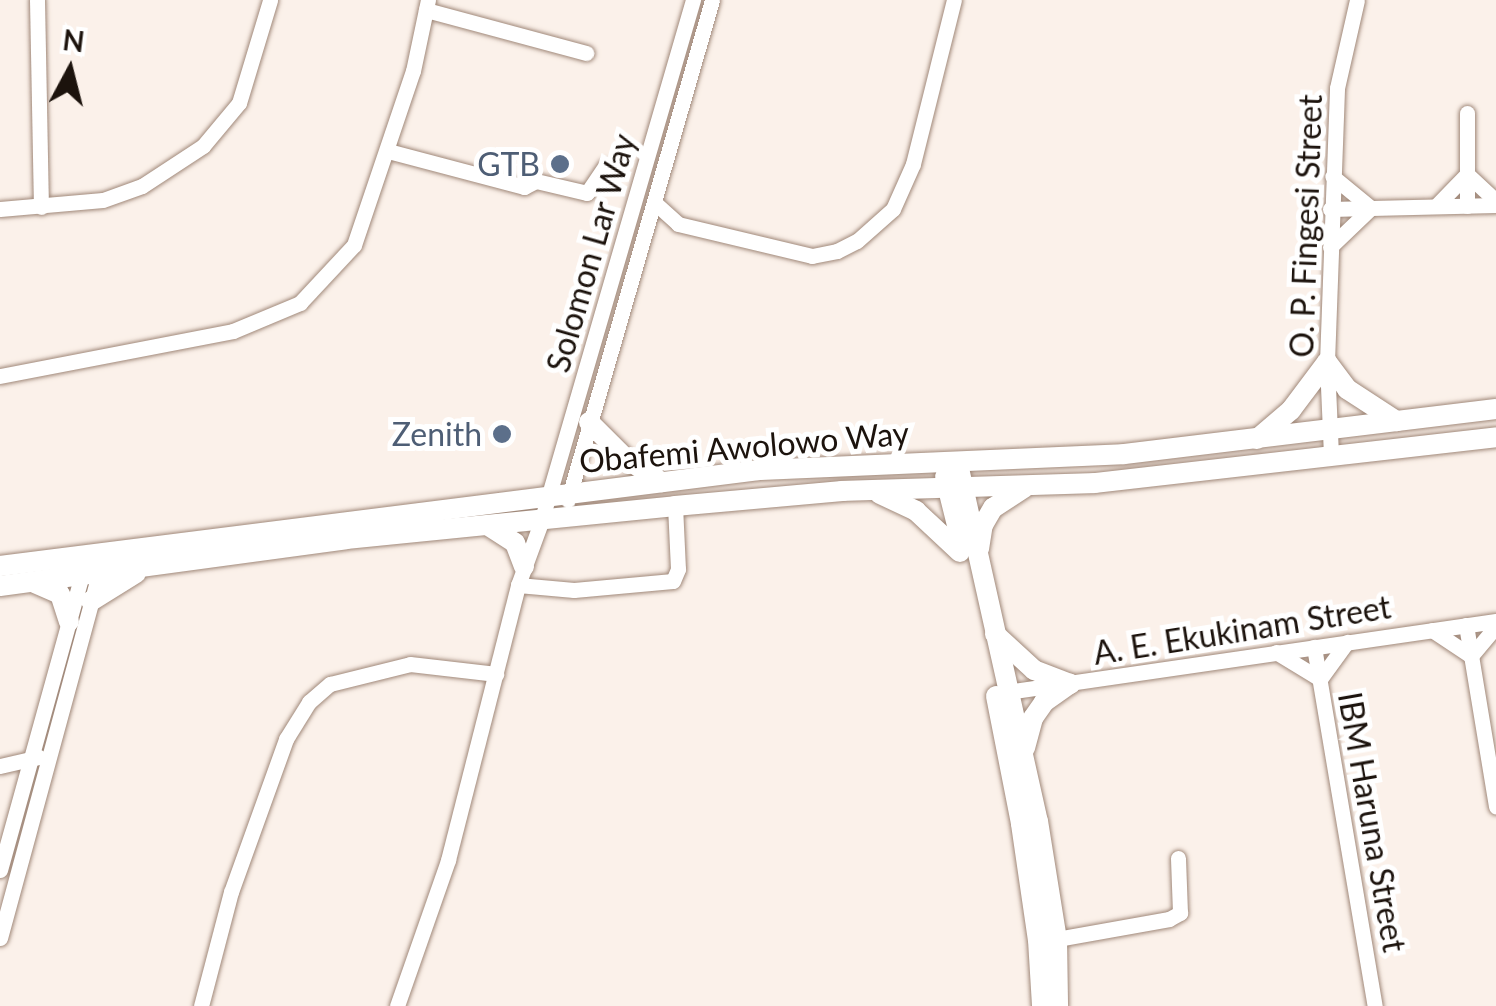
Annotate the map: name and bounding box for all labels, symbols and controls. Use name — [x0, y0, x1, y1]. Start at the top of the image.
north arrow — [20, 20, 120, 120]
text: N — [61, 22, 86, 58]
street label: O. P. Fingesi Street — [1282, 94, 1330, 358]
street label: Solomon Lar Way — [538, 129, 644, 377]
place label: GTB — [477, 145, 540, 183]
marker: GTB — [549, 153, 571, 175]
street label: Obafemi Awolowo Way — [577, 413, 911, 481]
place label: Zenith — [392, 415, 482, 453]
marker: Zenith — [491, 423, 513, 445]
street label: A. E. Ekukinam Street — [1091, 588, 1393, 672]
street label: IBM Haruna Street — [1330, 689, 1414, 955]

